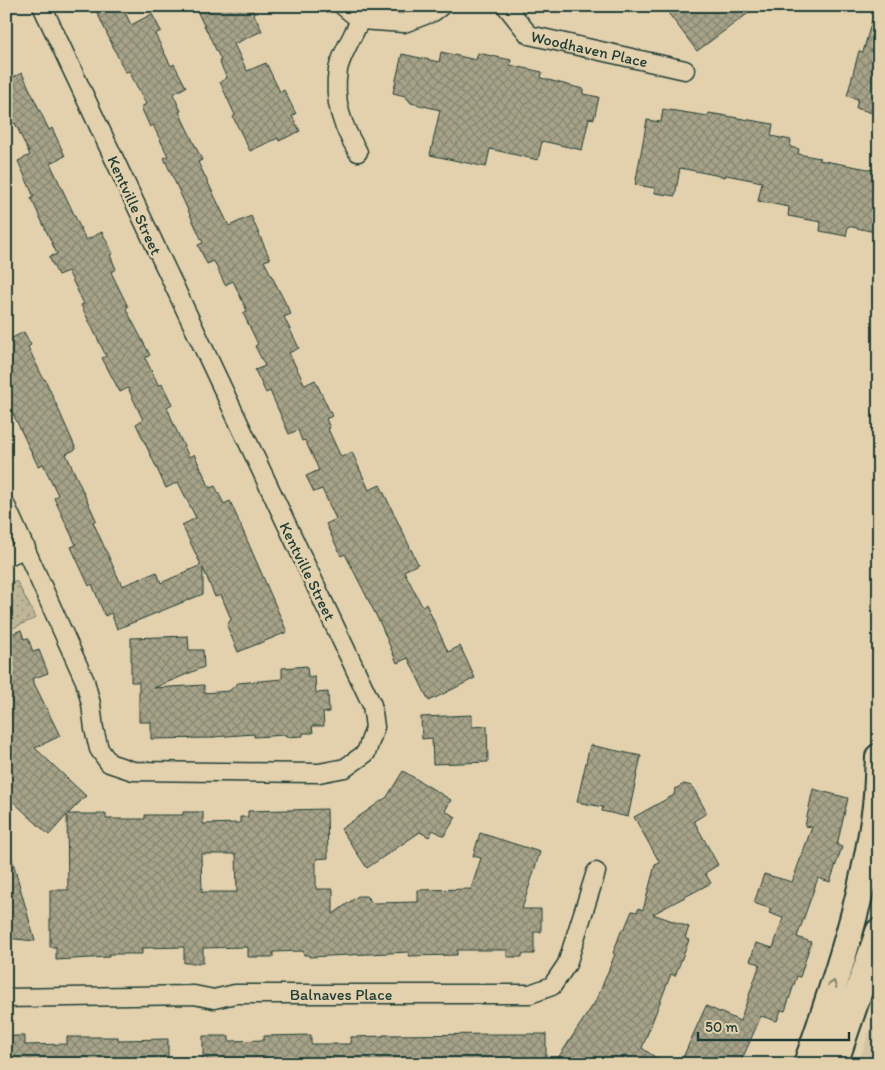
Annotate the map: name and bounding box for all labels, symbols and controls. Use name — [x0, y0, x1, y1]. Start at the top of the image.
street label: Woodhaven Place — [529, 27, 650, 71]
street label: Kentville Street — [103, 153, 166, 258]
street label: Kentville Street — [276, 519, 340, 624]
one-way arrow — [828, 981, 838, 989]
street label: Balnaves Place — [290, 985, 392, 1004]
scale bar — [698, 1010, 849, 1042]
text: 50 m — [705, 1018, 738, 1036]

